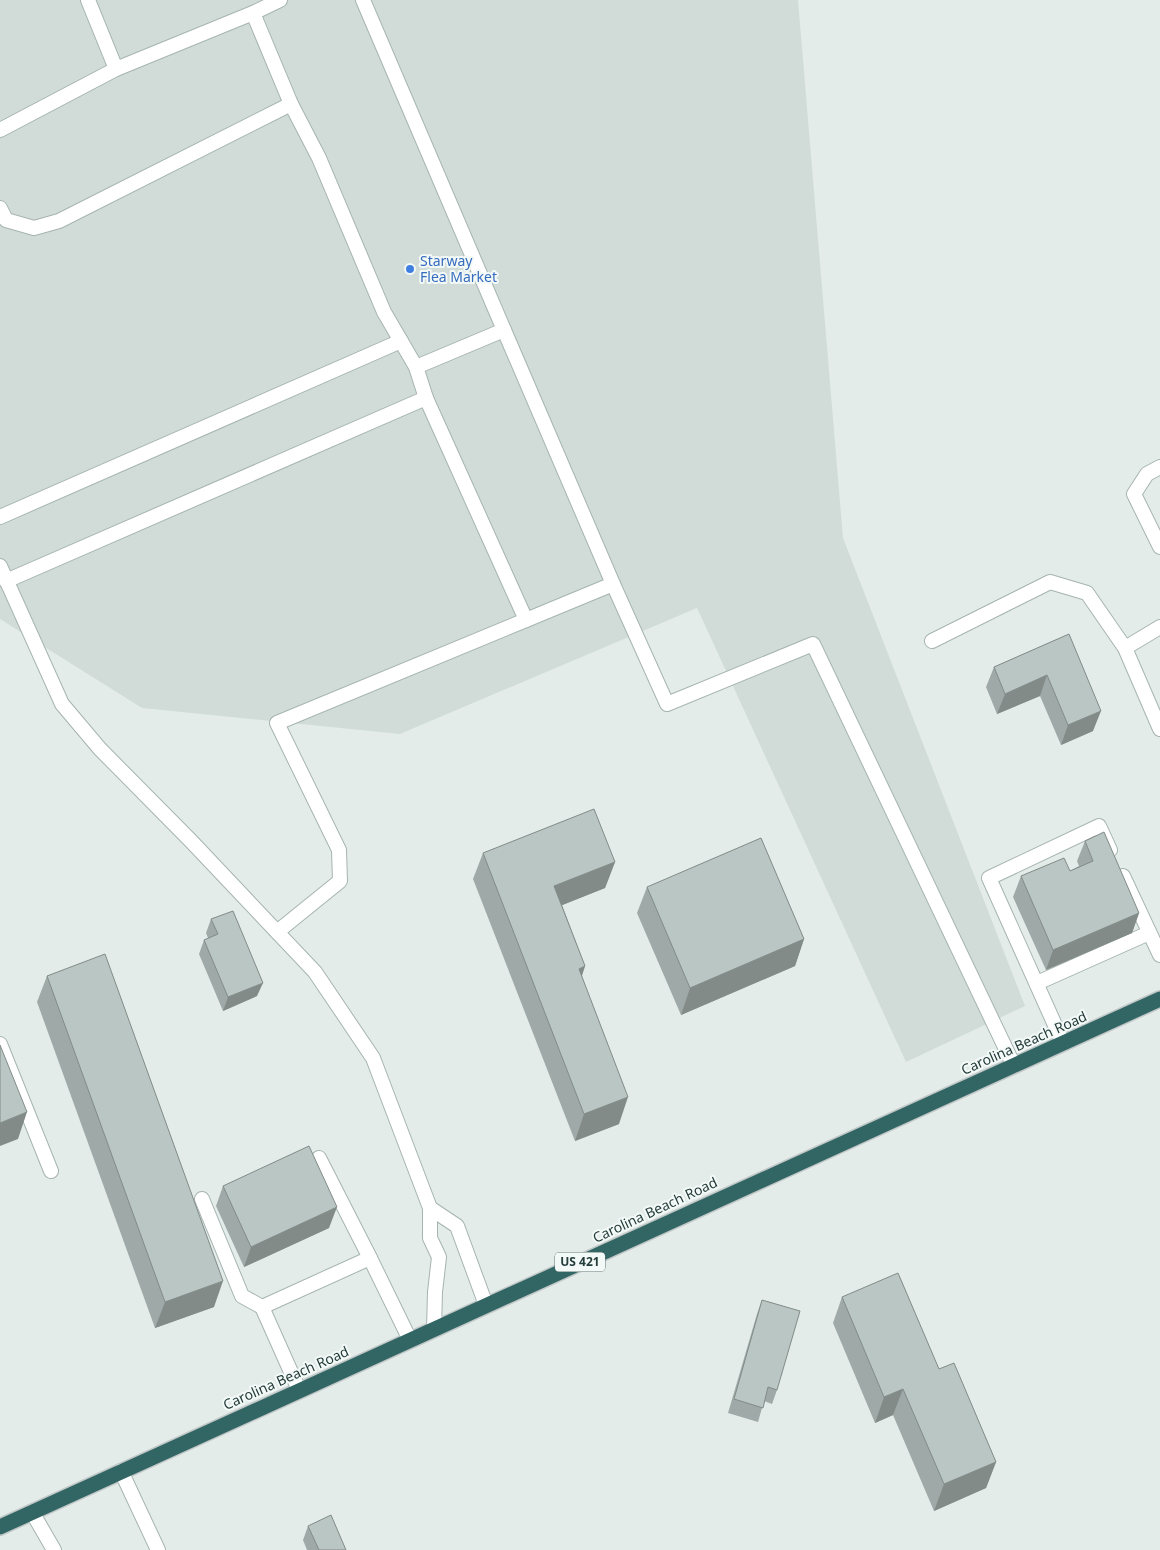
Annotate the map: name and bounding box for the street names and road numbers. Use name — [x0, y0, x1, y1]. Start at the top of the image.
street label: Carolina Beach Road — [958, 1006, 1090, 1079]
street label: Carolina Beach Road — [589, 1172, 720, 1247]
road number: US 421 — [555, 1252, 605, 1272]
street label: Carolina Beach Road — [220, 1341, 352, 1414]

